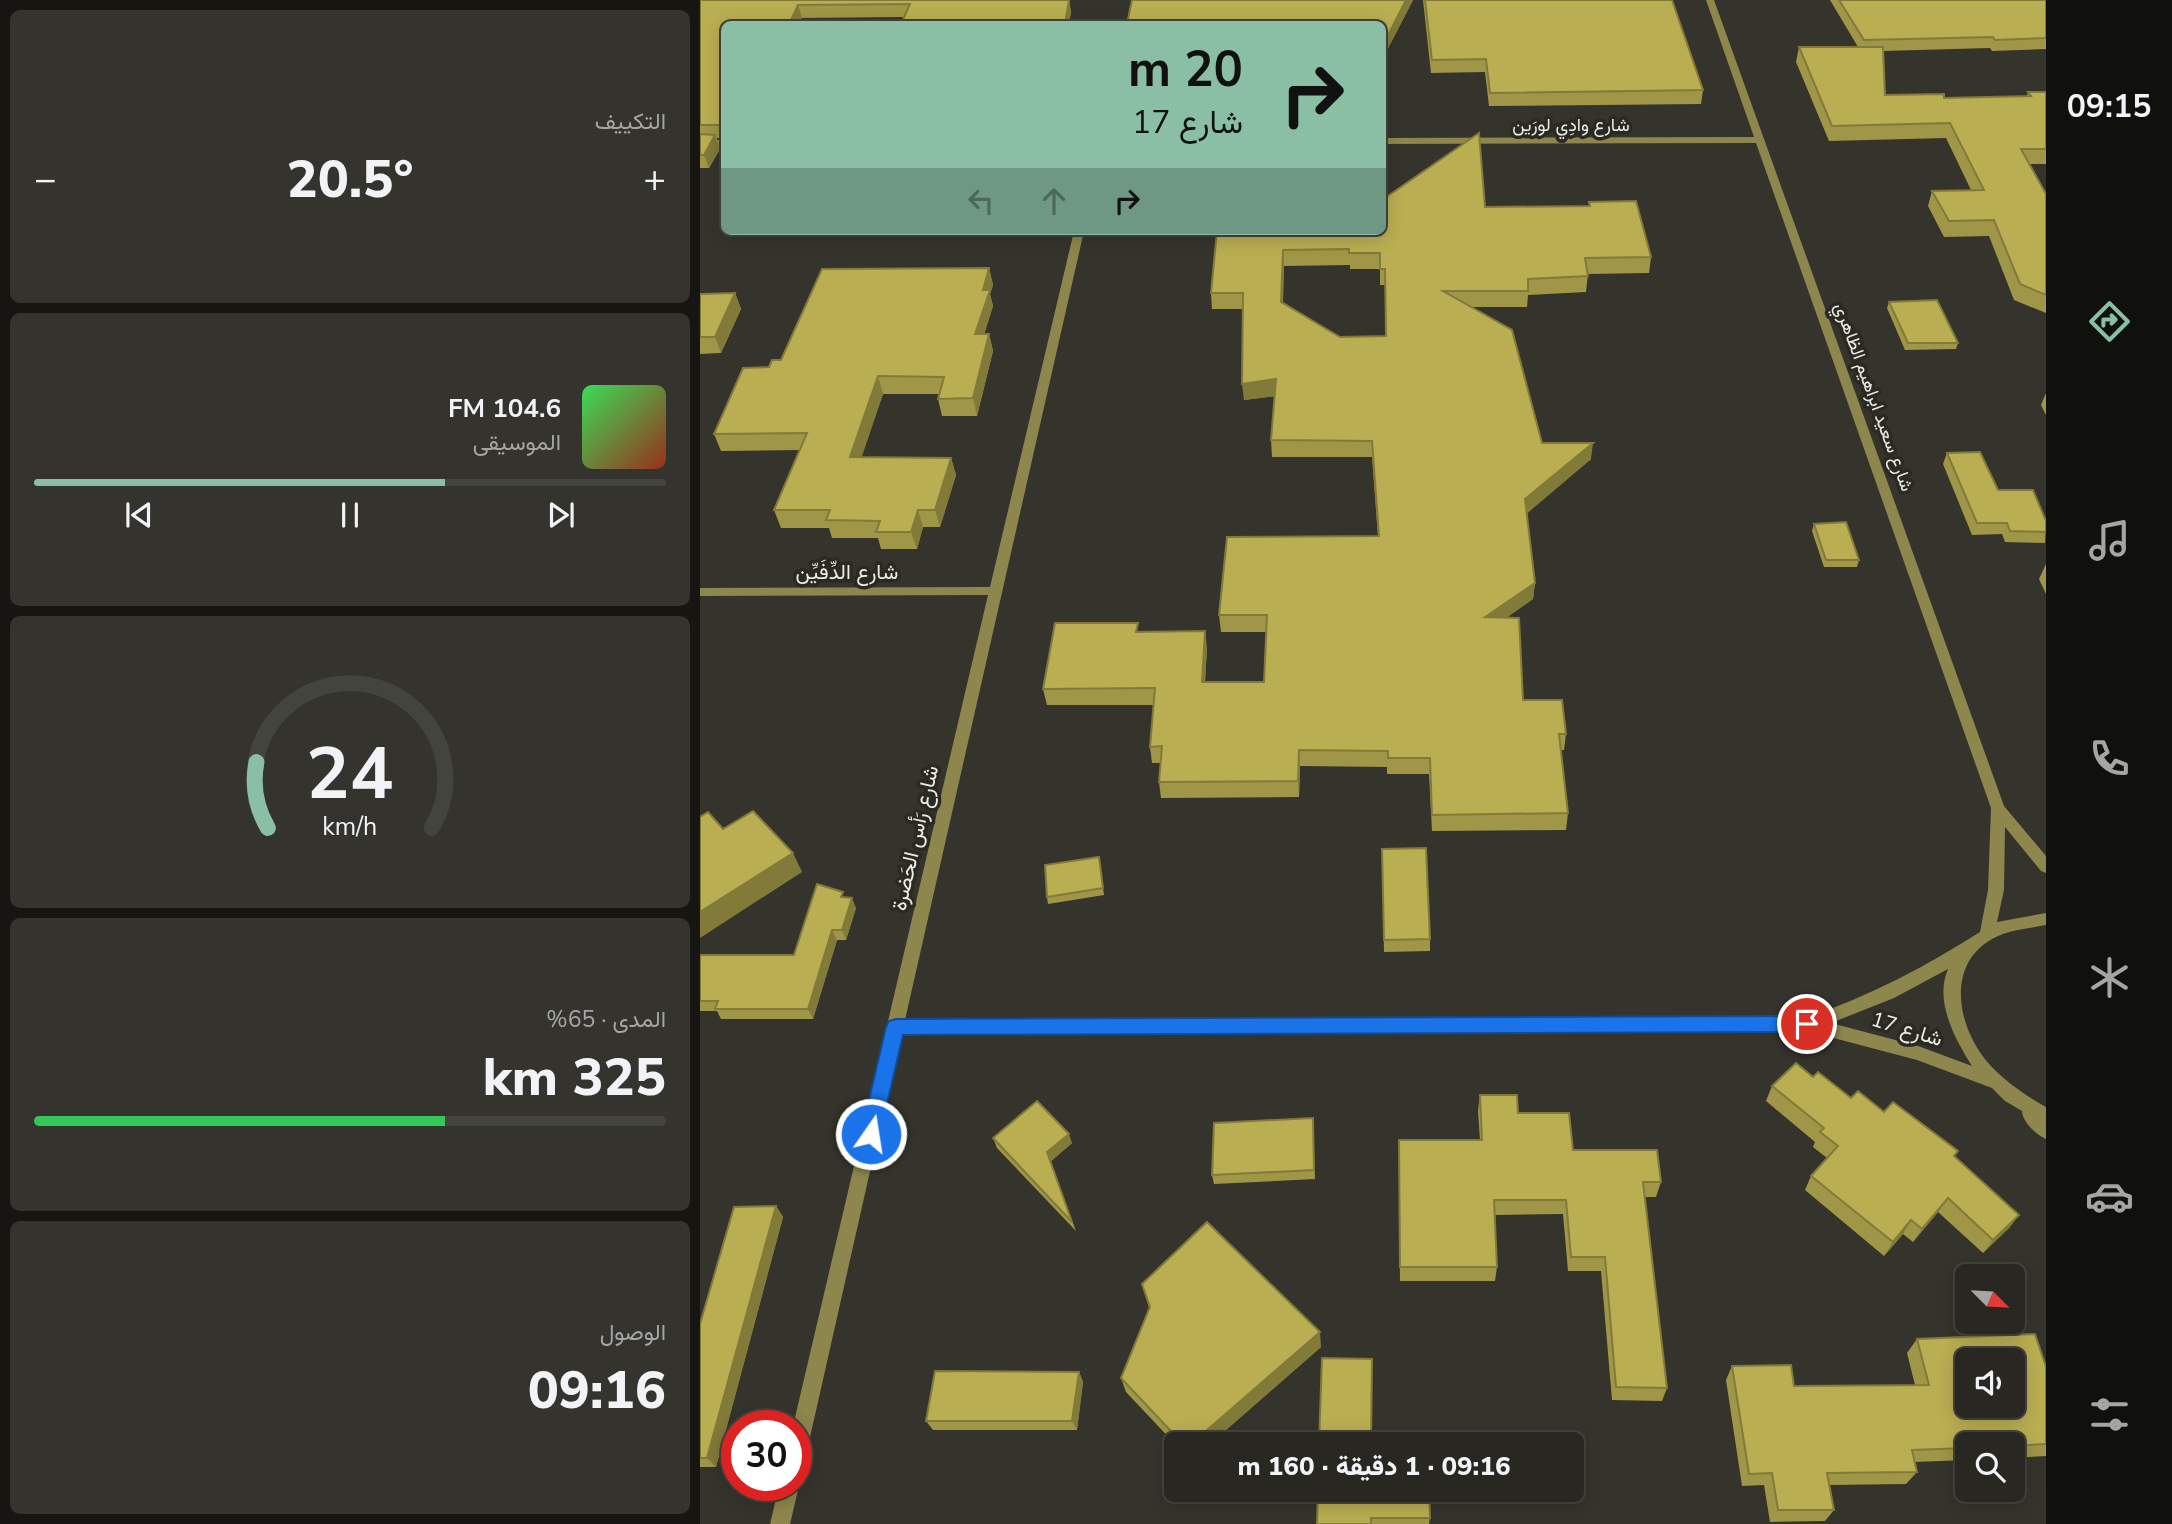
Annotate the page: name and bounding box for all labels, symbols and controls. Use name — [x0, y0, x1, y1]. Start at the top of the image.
text: 20 m — [1128, 36, 1243, 103]
icon: right — [1267, 49, 1358, 140]
text: 09:15 — [2067, 85, 2151, 128]
text: شارع 17 — [1132, 101, 1243, 144]
text: التكييف — [595, 106, 666, 137]
street label: شارع وادِي لورَين — [1512, 113, 1630, 140]
text: 20.5° — [286, 144, 414, 215]
text: − — [34, 154, 57, 205]
text: + — [643, 154, 666, 205]
icon: left — [962, 182, 1000, 220]
icon: ahead — [1035, 182, 1073, 220]
icon: right — [1108, 182, 1146, 220]
icon: directions — [2085, 297, 2134, 346]
street label: شارع سعيد ابراهيم الظاهري — [1826, 299, 1919, 496]
text: 104.6 FM — [448, 391, 561, 426]
text: الموسيقى — [473, 427, 561, 458]
icon: previous — [120, 496, 158, 534]
icon: pause — [331, 496, 369, 534]
icon: next — [542, 496, 580, 534]
icon: music — [2085, 516, 2134, 565]
street label: شارع الدِّفَيِّن — [796, 558, 898, 586]
text: 24 — [306, 724, 394, 824]
icon: phone — [2085, 734, 2134, 783]
street label: شارع رَأس الحَضرة — [885, 763, 945, 913]
text: km/h — [322, 810, 378, 844]
icon: climate — [2085, 953, 2134, 1002]
pin — [1777, 994, 1837, 1054]
text: المدى · 65% — [546, 1004, 666, 1035]
icon: arrive — [1788, 1005, 1826, 1043]
street label: شارع 17 — [1868, 1005, 1946, 1053]
text: 325 km — [483, 1042, 666, 1113]
position arrow — [834, 1097, 908, 1171]
icon: car — [2085, 1172, 2134, 1221]
north arrow — [1955, 1264, 2025, 1334]
map controls — [1955, 1264, 2025, 1502]
text: الوصول — [600, 1317, 666, 1348]
button: sound — [1955, 1348, 2025, 1418]
text: 09:16 — [528, 1355, 666, 1426]
icon: filters — [2085, 1390, 2134, 1439]
speed limit sign: 30 — [721, 1410, 812, 1501]
button: search — [1955, 1432, 2025, 1502]
text: 09:16 · 1 دقيقة · 160 m — [1237, 1449, 1511, 1484]

